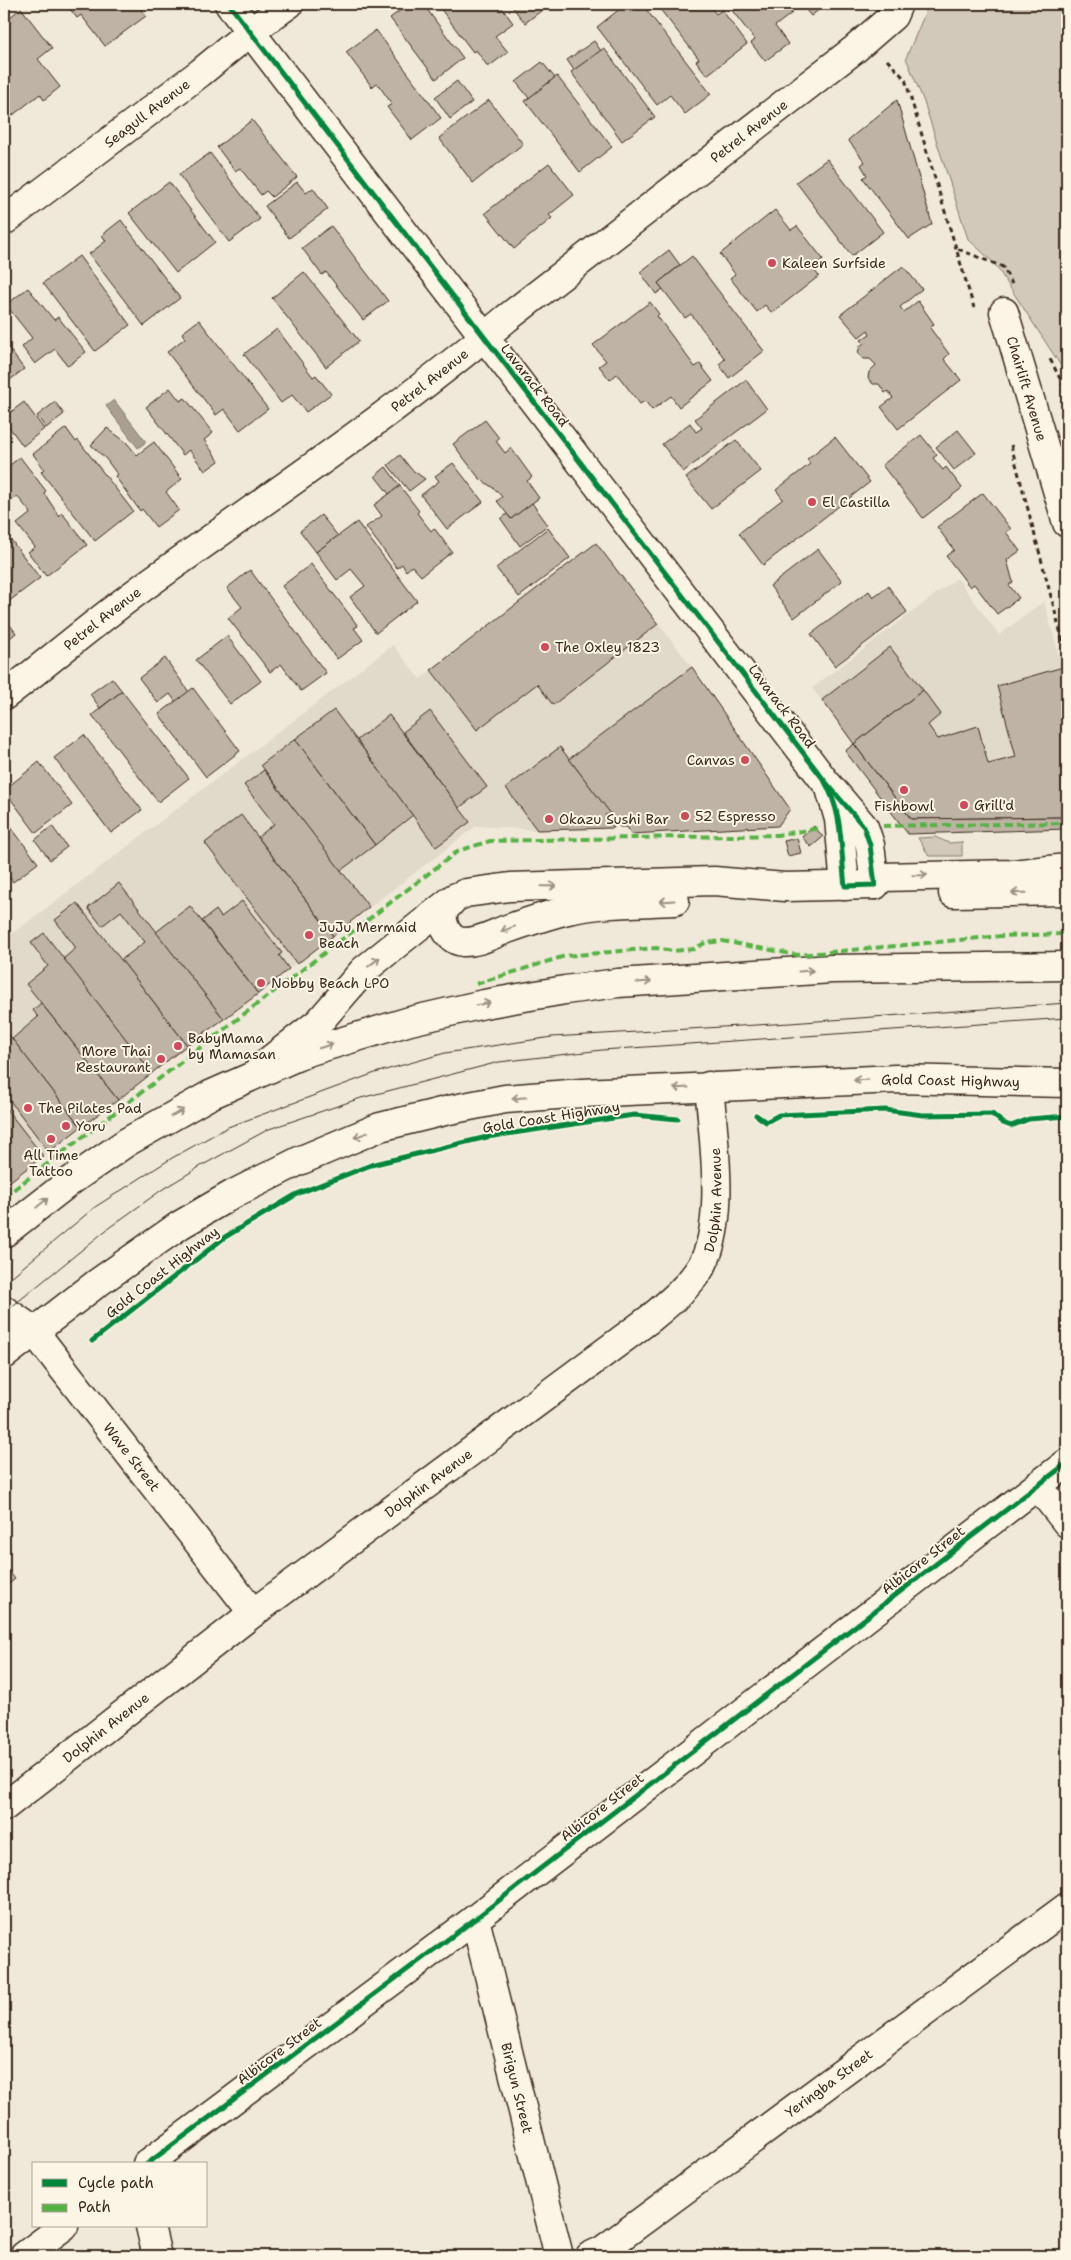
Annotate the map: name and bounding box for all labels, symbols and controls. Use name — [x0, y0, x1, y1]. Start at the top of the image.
street label: Seagull Avenue — [100, 75, 194, 151]
street label: Petrel Avenue — [706, 95, 791, 167]
place label: Kaleen Surfside — [782, 254, 886, 272]
marker: Kaleen Surfside — [766, 257, 778, 269]
street label: Chairlift Avenue — [1003, 334, 1051, 443]
street label: Lavarack Road — [497, 340, 573, 430]
street label: Petrel Avenue — [387, 344, 472, 416]
place label: El Castilla — [822, 493, 890, 511]
marker: El Castilla — [806, 496, 818, 508]
street label: Petrel Avenue — [60, 583, 144, 654]
place label: The Oxley 1823 — [555, 638, 660, 656]
marker: The Oxley 1823 — [539, 641, 551, 653]
street label: Lavarack Road — [745, 660, 820, 752]
place label: Canvas — [687, 751, 735, 769]
marker: Canvas — [739, 754, 751, 766]
marker: Fishbowl — [898, 784, 910, 796]
place label: Grill'd — [974, 796, 1014, 814]
place label: Fishbowl — [874, 797, 935, 815]
marker: Grill'd — [958, 799, 970, 811]
place label: 52 Espresso — [695, 807, 776, 825]
place label: Okazu Sushi Bar — [559, 810, 669, 828]
marker: 52 Espresso — [679, 810, 691, 822]
marker: Okazu Sushi Bar — [543, 813, 555, 825]
one-way arrow — [912, 870, 928, 880]
one-way arrow — [540, 881, 557, 891]
one-way arrow — [1011, 888, 1027, 898]
one-way arrow — [660, 897, 676, 906]
place label: JuJu Mermaid Beach — [319, 918, 417, 952]
one-way arrow — [501, 925, 516, 934]
marker: JuJu Mermaid Beach — [303, 929, 315, 941]
one-way arrow — [367, 957, 380, 968]
one-way arrow — [798, 966, 814, 976]
place label: Nobby Beach LPO — [271, 974, 389, 992]
marker: Nobby Beach LPO — [255, 977, 267, 989]
one-way arrow — [635, 977, 651, 986]
one-way arrow — [475, 999, 491, 1008]
place label: BabyMama by Mamasan — [188, 1029, 276, 1063]
marker: BabyMama by Mamasan — [172, 1040, 184, 1052]
one-way arrow — [318, 1041, 333, 1050]
place label: More Thai Restaurant — [76, 1042, 151, 1076]
marker: More Thai Restaurant — [155, 1053, 167, 1065]
street label: Gold Coast Highway — [881, 1070, 1020, 1091]
one-way arrow — [853, 1075, 870, 1085]
one-way arrow — [674, 1083, 690, 1092]
one-way arrow — [511, 1093, 527, 1103]
street label: Gold Coast Highway — [481, 1097, 621, 1137]
place label: The Pilates Pad — [38, 1099, 142, 1117]
marker: The Pilates Pad — [22, 1102, 34, 1114]
one-way arrow — [169, 1108, 184, 1117]
place label: Yoru — [76, 1117, 106, 1135]
marker: Yoru — [60, 1120, 72, 1132]
one-way arrow — [354, 1130, 369, 1140]
marker: All Time Tattoo — [45, 1133, 57, 1145]
place label: All Time Tattoo — [23, 1146, 79, 1180]
street label: Dolphin Avenue — [700, 1147, 725, 1254]
one-way arrow — [35, 1198, 48, 1209]
street label: Gold Coast Highway — [102, 1222, 222, 1322]
street label: Wave Street — [99, 1419, 164, 1495]
street label: Dolphin Avenue — [381, 1445, 476, 1521]
street label: Albicore Street — [878, 1522, 968, 1598]
street label: Dolphin Avenue — [59, 1688, 153, 1767]
street label: Albicore Street — [557, 1769, 647, 1845]
street label: Albicore Street — [233, 2013, 325, 2089]
street label: Birigun Street — [497, 2041, 537, 2135]
street label: Yeringba Street — [781, 2045, 876, 2121]
legend — [32, 2162, 208, 2228]
text: Cycle path — [78, 2173, 154, 2193]
text: Path — [78, 2197, 111, 2217]

